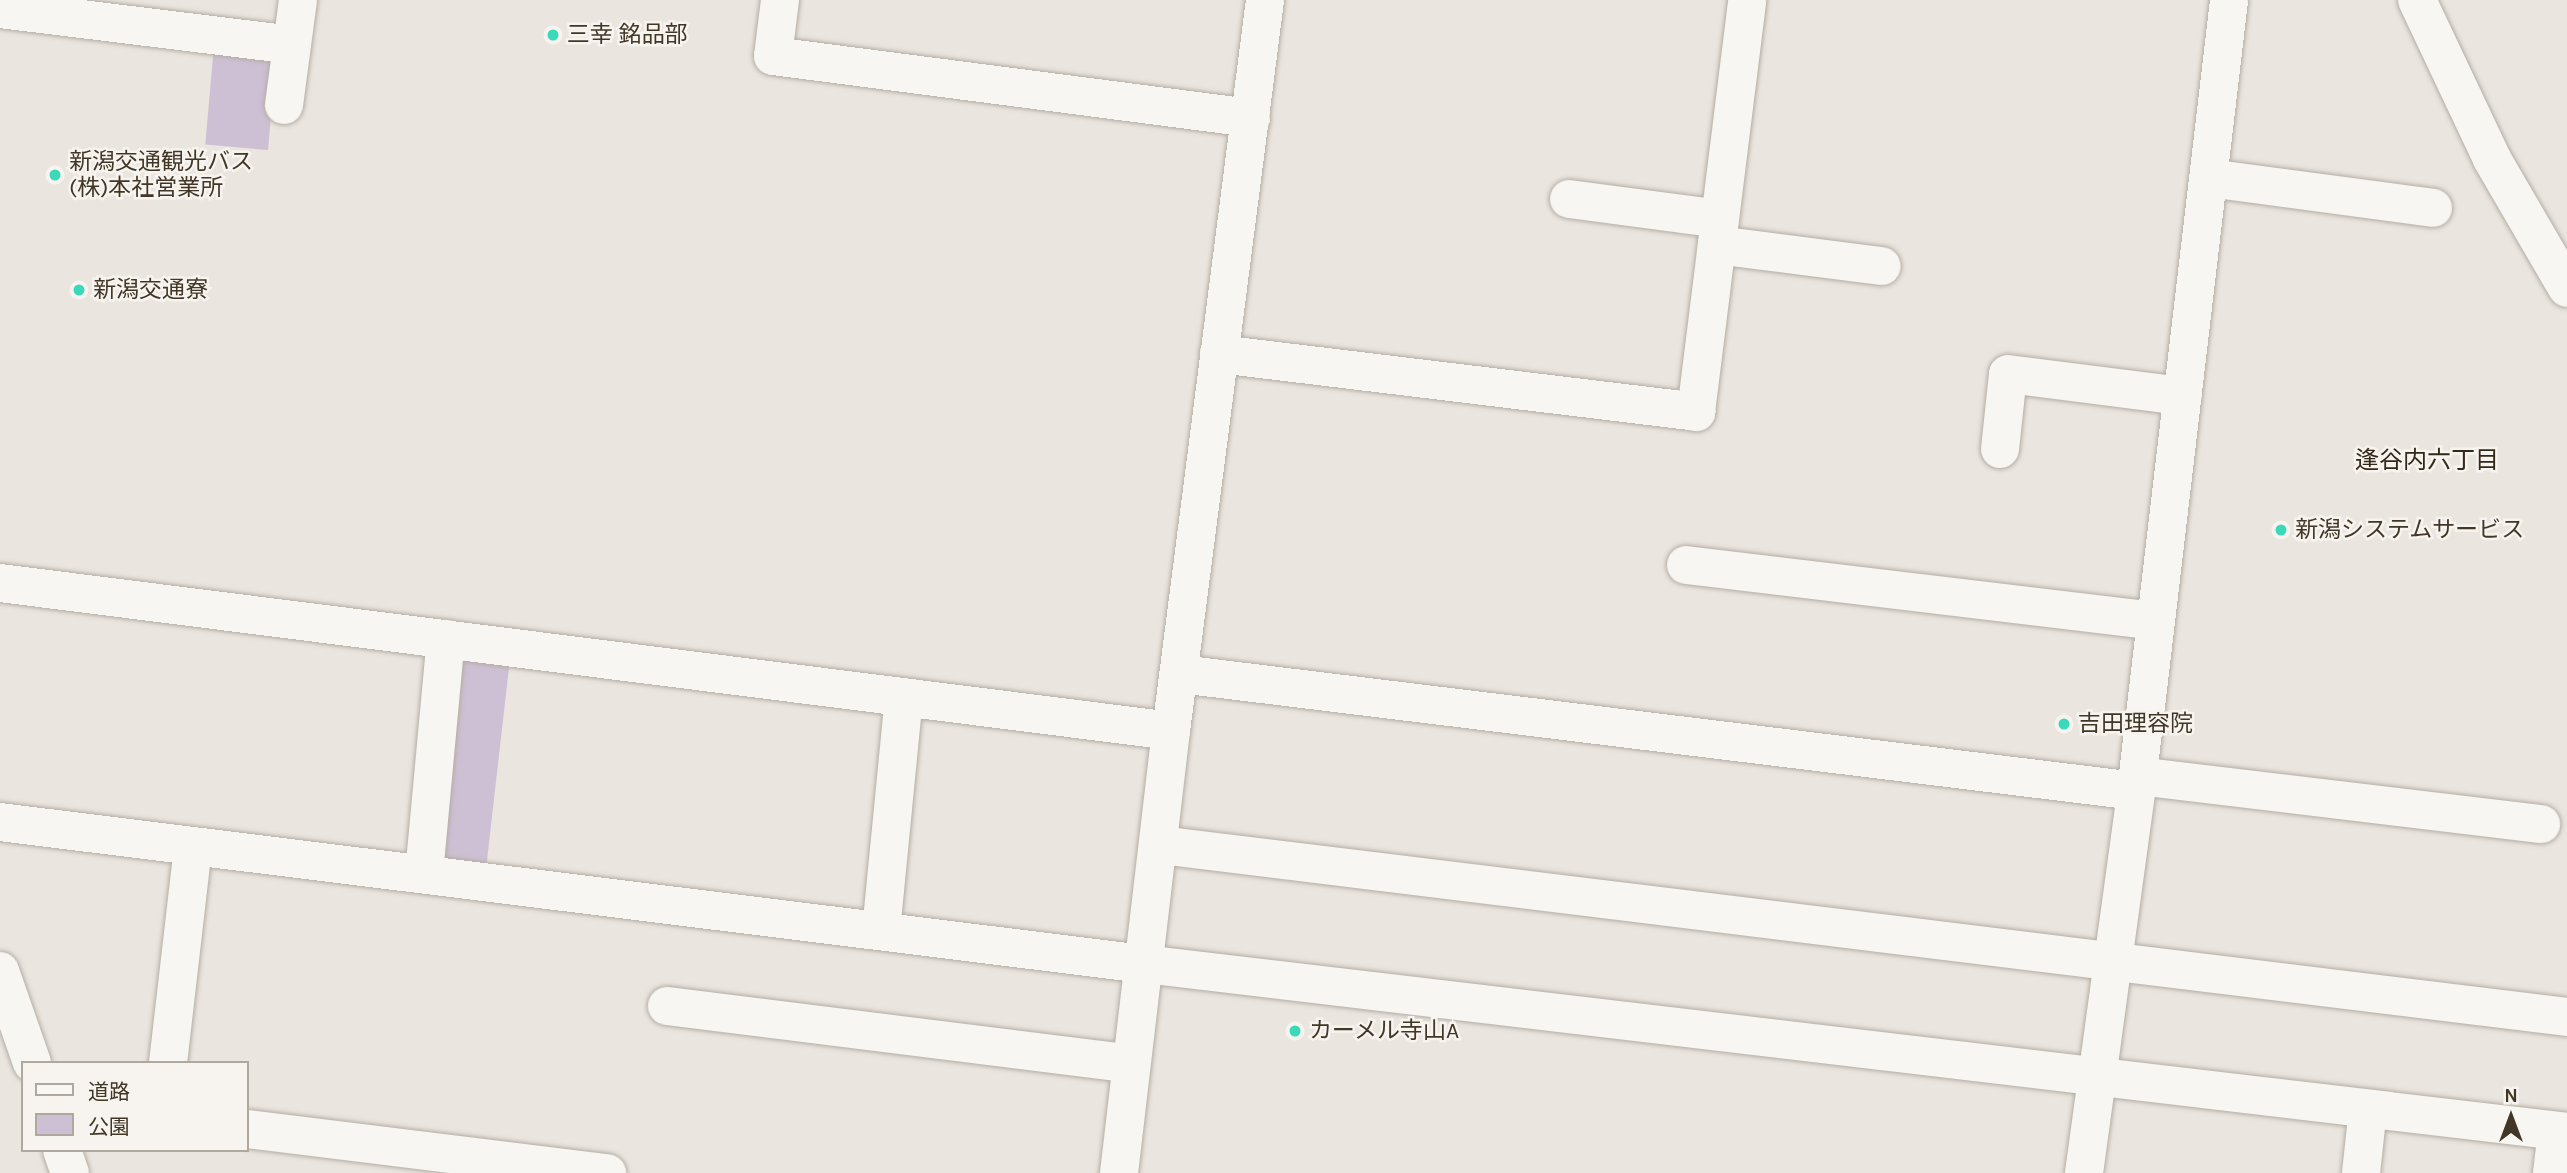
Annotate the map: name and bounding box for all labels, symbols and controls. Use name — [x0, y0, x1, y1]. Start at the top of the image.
place label: 三幸 銘品部 — [567, 21, 687, 49]
marker: 三幸 銘品部 — [545, 27, 561, 43]
place label: 新潟交通観光バス (株)本社営業所 — [69, 148, 253, 202]
marker: 新潟交通観光バス (株)本社営業所 — [47, 167, 63, 183]
place label: 新潟交通寮 — [93, 276, 208, 304]
marker: 新潟交通寮 — [71, 282, 87, 298]
district label: 逢谷内六丁目 — [2355, 447, 2499, 475]
place label: 新潟システムサービス — [2295, 516, 2525, 544]
marker: 新潟システムサービス — [2273, 522, 2289, 538]
place label: 吉田理容院 — [2078, 710, 2193, 738]
marker: 吉田理容院 — [2056, 716, 2072, 732]
place label: カーメル寺山A — [1309, 1017, 1460, 1045]
marker: カーメル寺山A — [1287, 1023, 1303, 1039]
legend — [21, 1061, 248, 1152]
text: 道路 — [88, 1080, 130, 1104]
north arrow — [2476, 1082, 2546, 1152]
text: N — [2504, 1085, 2518, 1107]
text: 公園 — [88, 1115, 130, 1139]

